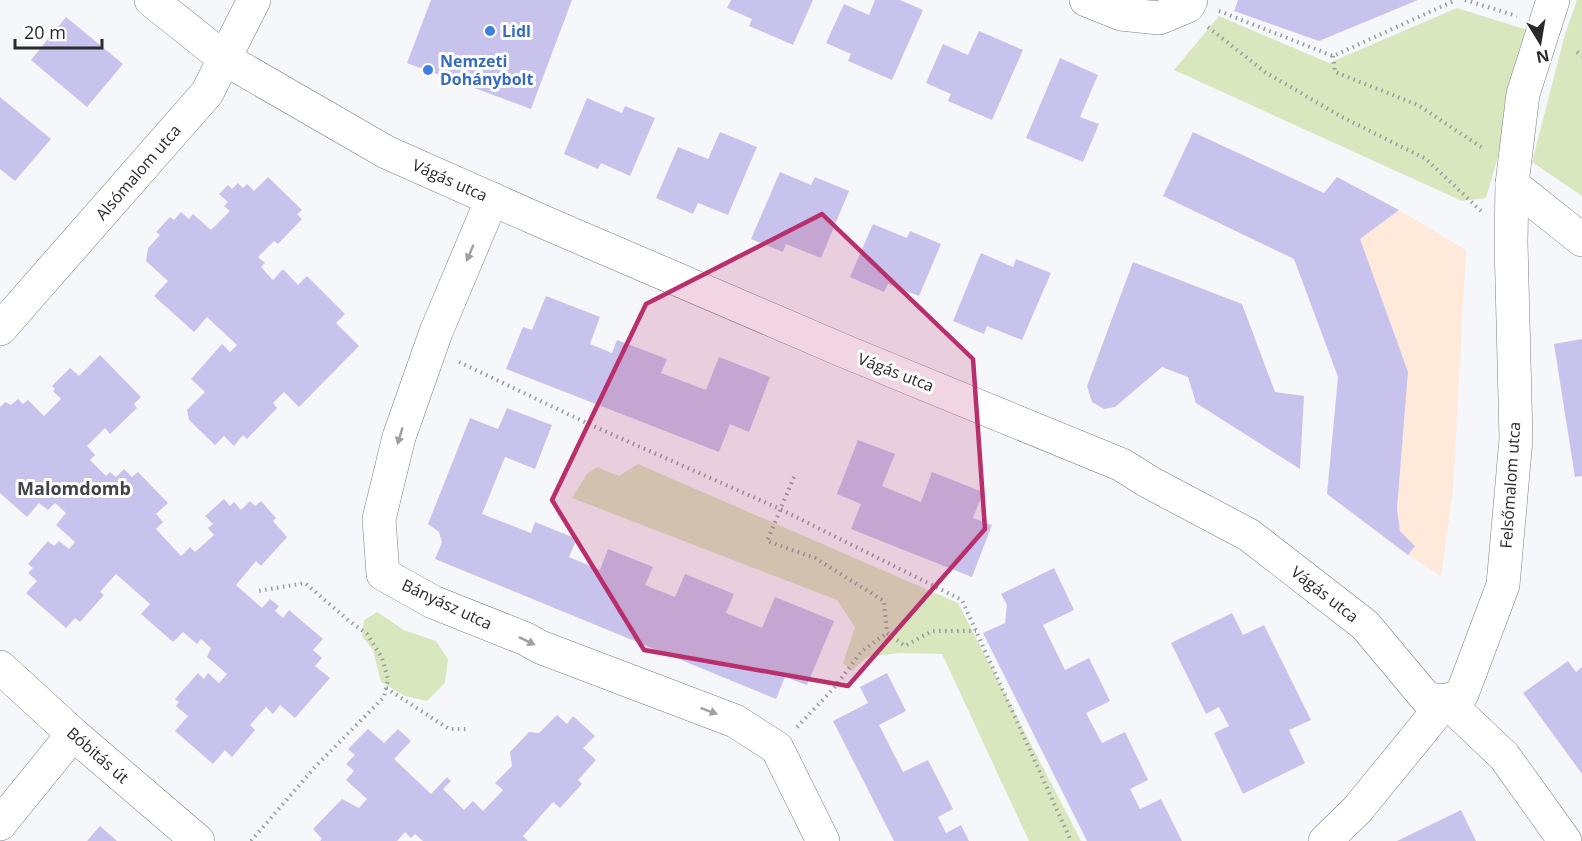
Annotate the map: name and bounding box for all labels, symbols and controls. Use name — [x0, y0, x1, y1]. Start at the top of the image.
scale bar — [15, 12, 102, 50]
north arrow — [1510, 12, 1570, 72]
text: 20 m — [24, 20, 66, 44]
place label: Lidl — [502, 20, 531, 42]
marker: Lidl — [483, 24, 497, 38]
text: N — [1534, 45, 1551, 69]
place label: Nemzeti Dohánybolt — [440, 50, 533, 90]
marker: Nemzeti Dohánybolt — [421, 63, 435, 77]
street label: Alsómalom utca — [90, 120, 186, 224]
street label: Vágás utca — [409, 154, 491, 206]
one-way arrow — [465, 245, 474, 262]
street label: Vágás utca — [855, 347, 937, 397]
street label: Felsőmalom utca — [1495, 421, 1525, 549]
one-way arrow — [395, 427, 404, 445]
district label: Malomdomb — [17, 476, 131, 500]
street label: Vágás utca — [1287, 561, 1363, 627]
street label: Bányász utca — [398, 573, 496, 635]
one-way arrow — [518, 636, 535, 645]
one-way arrow — [700, 706, 718, 716]
street label: Bóbitás út — [62, 722, 134, 788]

